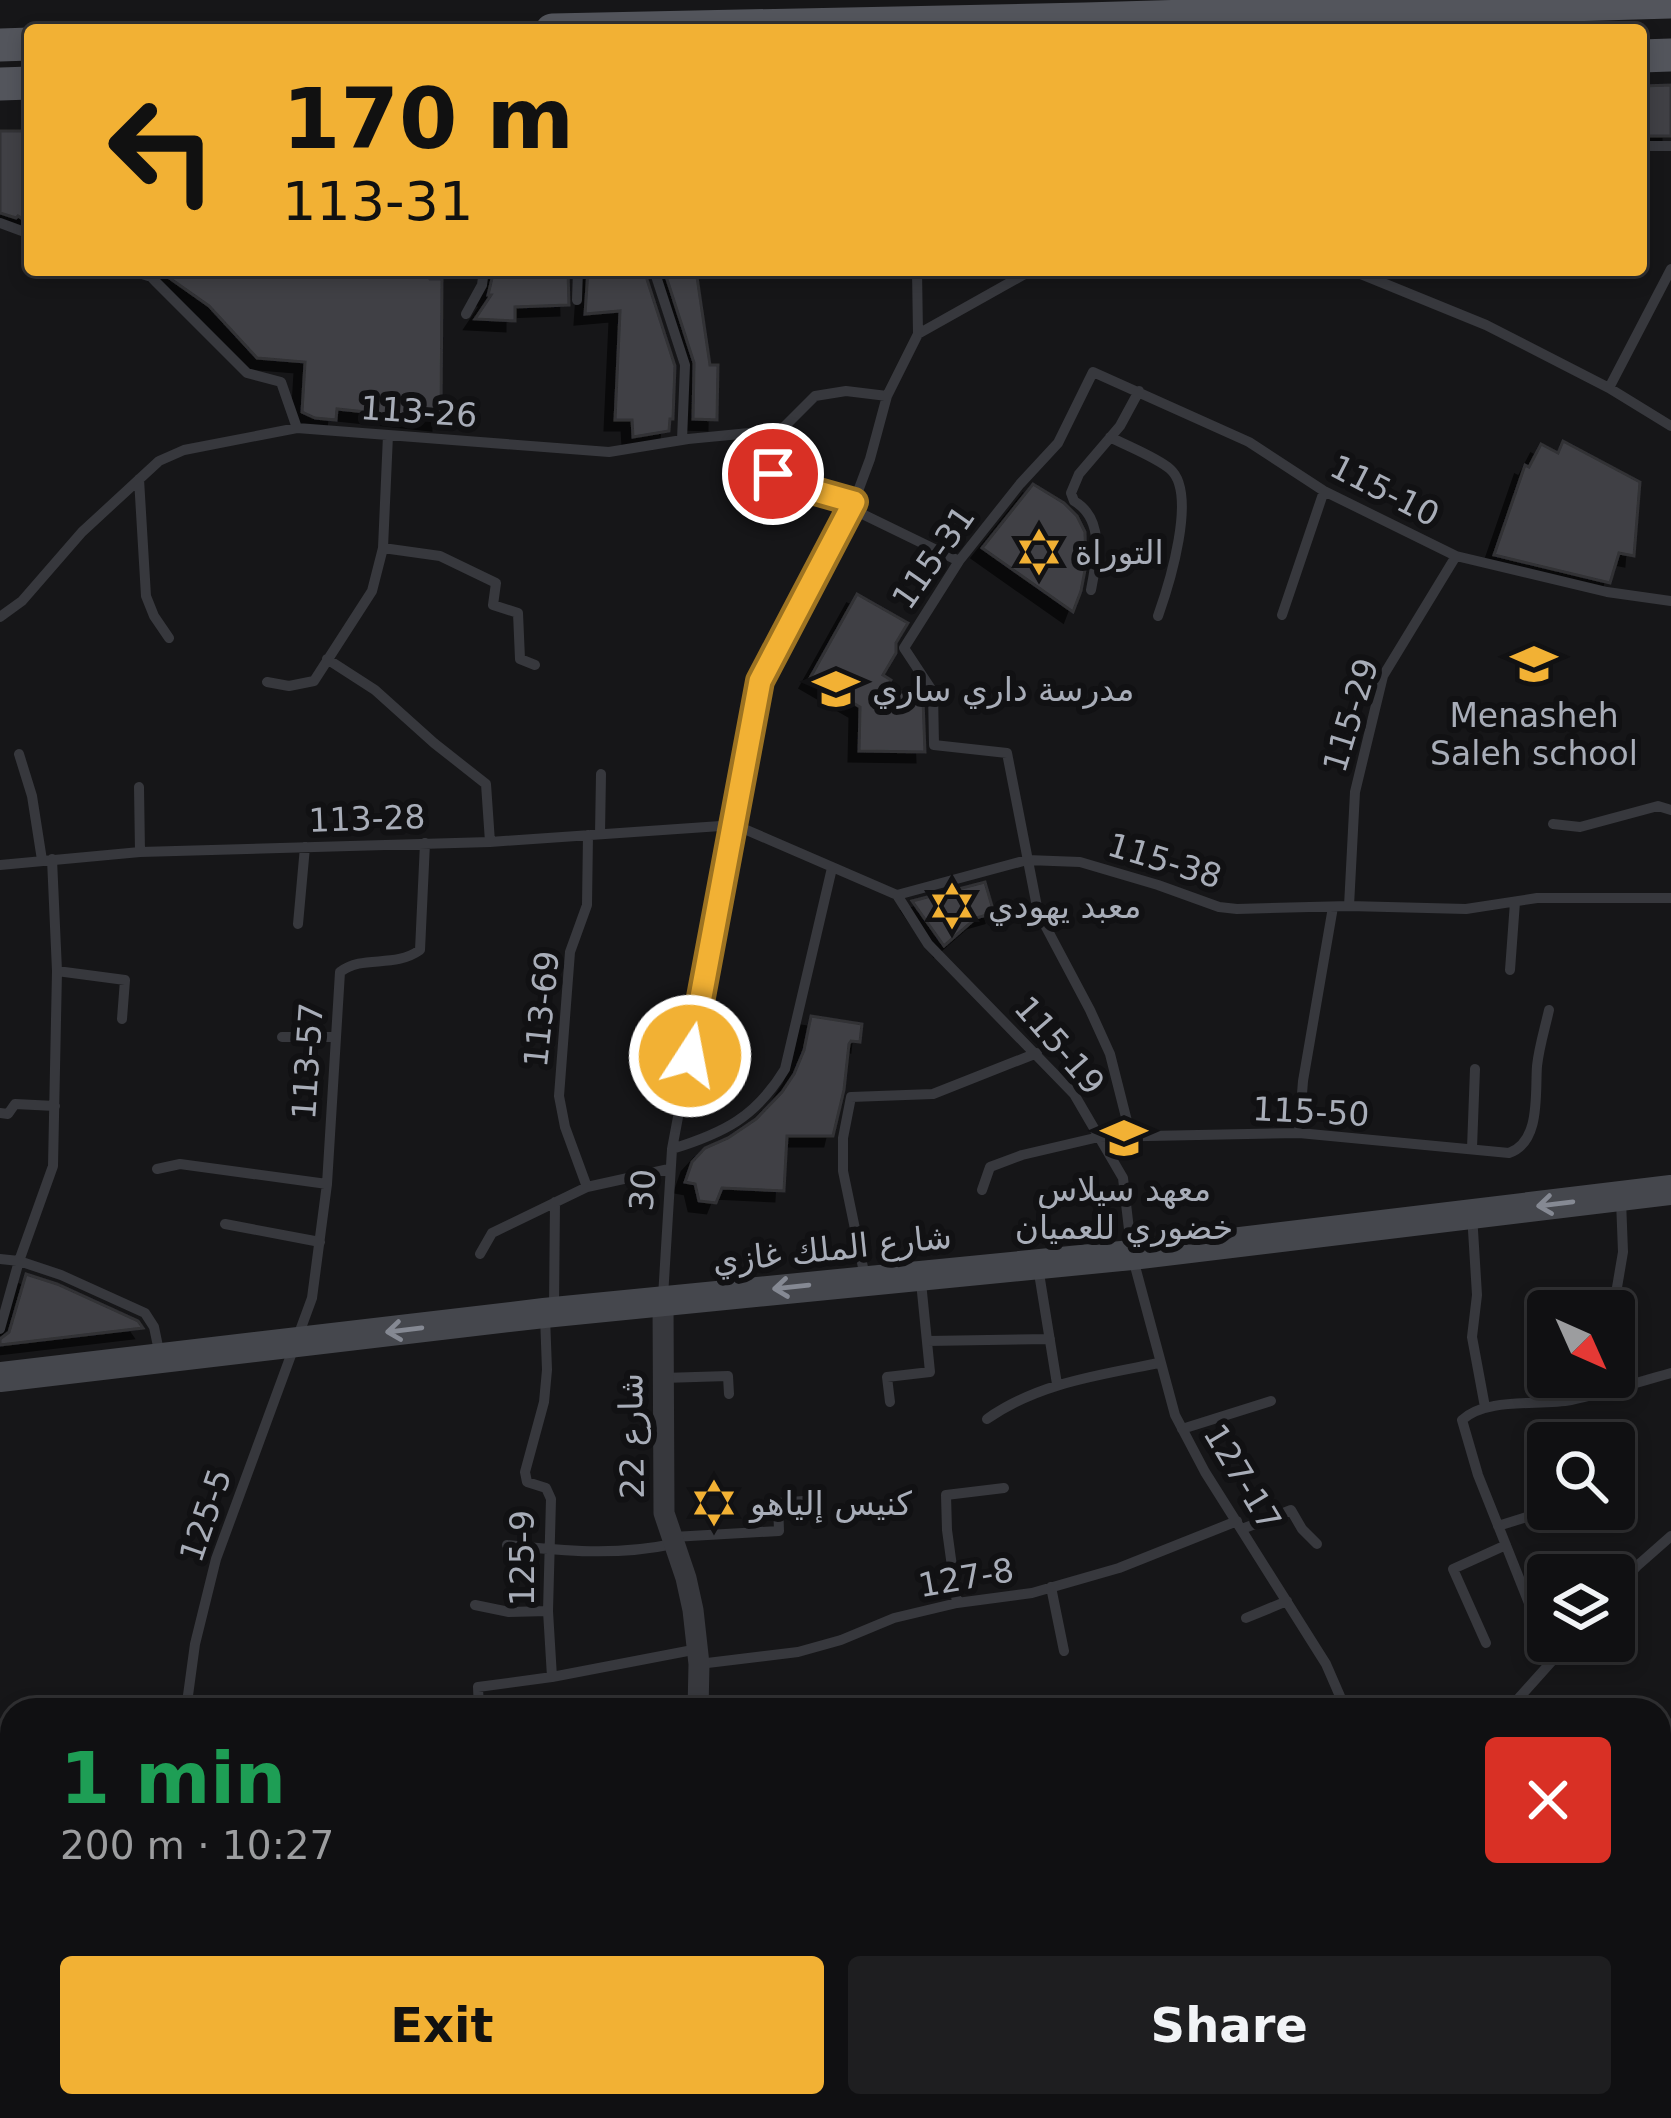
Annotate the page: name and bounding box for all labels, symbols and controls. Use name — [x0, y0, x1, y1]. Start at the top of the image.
text: 170 m — [282, 70, 574, 168]
icon: left — [84, 72, 240, 228]
text: 113-31 — [282, 170, 473, 233]
street label: 113-26 — [359, 388, 479, 435]
pin — [722, 423, 824, 525]
icon: arrive — [740, 441, 806, 507]
street label: 115-10 — [1324, 447, 1446, 534]
street label: 115-31 — [884, 498, 983, 616]
synagogue icon: التوراة — [1014, 527, 1064, 577]
place label: التوراة — [1075, 533, 1164, 572]
school or university icon: Menasheh Saleh school — [1509, 639, 1559, 689]
street label: 115-29 — [1315, 654, 1386, 777]
school or university icon: مدرسة داري ساري — [811, 664, 861, 714]
place label: مدرسة داري ساري — [872, 670, 1134, 709]
place label: Menasheh Saleh school — [1430, 696, 1638, 773]
street label: 113-28 — [308, 797, 426, 840]
street label: 115-38 — [1103, 825, 1226, 896]
synagogue icon: معبد يهودي — [927, 881, 977, 931]
place label: معبد يهودي — [988, 887, 1141, 926]
street label: 113-69 — [516, 949, 567, 1069]
street label: 115-19 — [1007, 988, 1113, 1102]
position arrow — [627, 993, 753, 1119]
street label: 113-57 — [284, 1001, 331, 1121]
street label: 115-50 — [1252, 1089, 1370, 1134]
school or university icon: معهد سيلاس خضوري للعميان — [1099, 1113, 1149, 1163]
street label: 30 — [622, 1168, 663, 1212]
place label: معهد سيلاس خضوري للعميان — [1015, 1170, 1233, 1247]
one-way arrow — [1536, 1194, 1575, 1216]
street label: شارع الملك غازي — [710, 1217, 954, 1280]
one-way arrow — [773, 1277, 812, 1299]
north arrow — [1527, 1290, 1635, 1398]
map controls — [1527, 1290, 1635, 1662]
one-way arrow — [385, 1320, 424, 1342]
street label: شارع 22 — [611, 1373, 652, 1499]
street label: 127-17 — [1196, 1417, 1289, 1537]
button: search — [1527, 1422, 1635, 1530]
street label: 125-5 — [171, 1463, 240, 1567]
synagogue icon: كنيس إلياهو — [689, 1478, 739, 1528]
place label: كنيس إلياهو — [748, 1484, 912, 1524]
street label: 125-9 — [503, 1510, 542, 1606]
street label: 127-8 — [915, 1550, 1017, 1605]
button: layers — [1527, 1554, 1635, 1662]
text: 1 min — [60, 1736, 286, 1820]
button: close — [1485, 1737, 1611, 1863]
text: 200 m · 10:27 — [60, 1823, 334, 1868]
button: Exit — [60, 1956, 824, 2094]
button: Share — [848, 1956, 1611, 2094]

